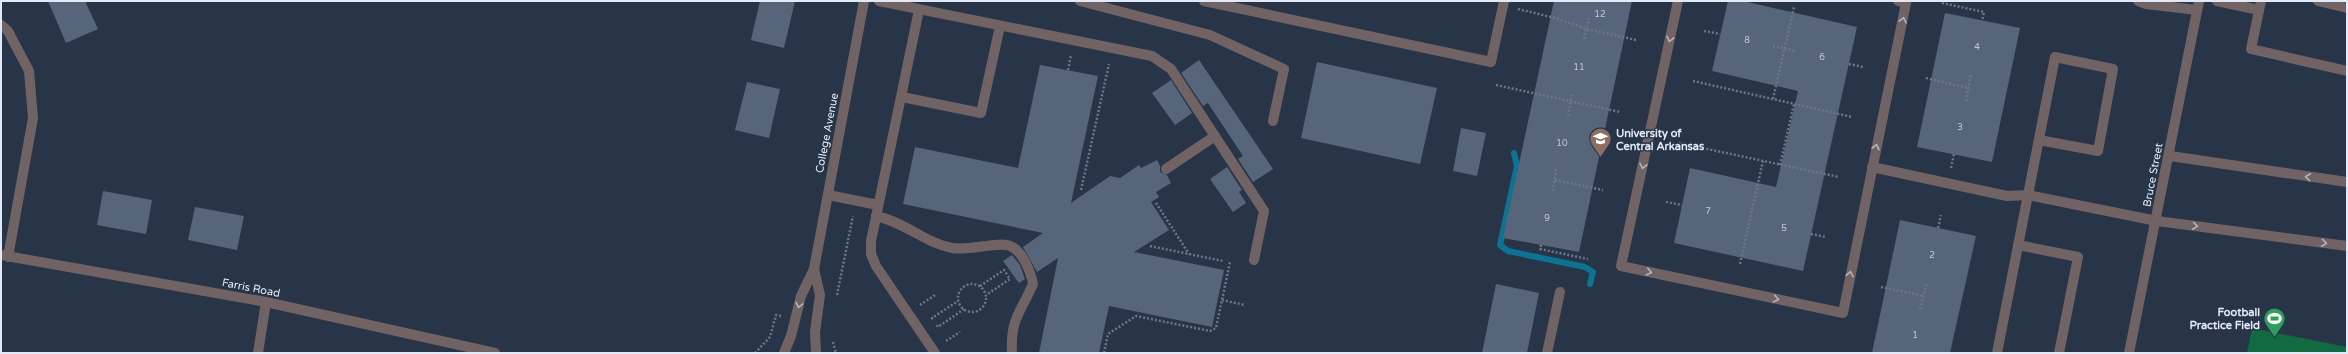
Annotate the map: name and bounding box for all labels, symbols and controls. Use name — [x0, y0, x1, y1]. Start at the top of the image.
house number: 12 — [1594, 9, 1606, 20]
one-way arrow — [1898, 17, 1906, 23]
house number: 8 — [1744, 35, 1750, 46]
one-way arrow — [1666, 36, 1674, 42]
house number: 4 — [1974, 42, 1980, 53]
house number: 6 — [1819, 52, 1825, 63]
house number: 11 — [1573, 62, 1585, 73]
street label: College Avenue — [813, 92, 841, 174]
house number: 3 — [1957, 122, 1963, 133]
school or university icon: University of Central Arkansas — [1587, 126, 1613, 159]
place label: University of Central Arkansas — [1616, 127, 1705, 153]
house number: 10 — [1556, 138, 1568, 149]
street label: Bruce Street — [2140, 142, 2166, 208]
one-way arrow — [1872, 144, 1880, 150]
one-way arrow — [1639, 163, 1647, 169]
one-way arrow — [2305, 173, 2311, 181]
house number: 7 — [1705, 206, 1711, 217]
house number: 9 — [1544, 213, 1550, 224]
one-way arrow — [2192, 221, 2198, 230]
house number: 5 — [1781, 223, 1787, 234]
one-way arrow — [2321, 239, 2327, 248]
house number: 2 — [1929, 250, 1935, 261]
one-way arrow — [1646, 267, 1652, 275]
one-way arrow — [1846, 271, 1854, 278]
street label: Farris Road — [221, 276, 281, 300]
one-way arrow — [1773, 294, 1779, 302]
one-way arrow — [795, 302, 803, 308]
sports icon: Football Practice Field — [2262, 305, 2288, 338]
place label: Football Practice Field — [2189, 306, 2260, 332]
house number: 1 — [1912, 330, 1918, 341]

